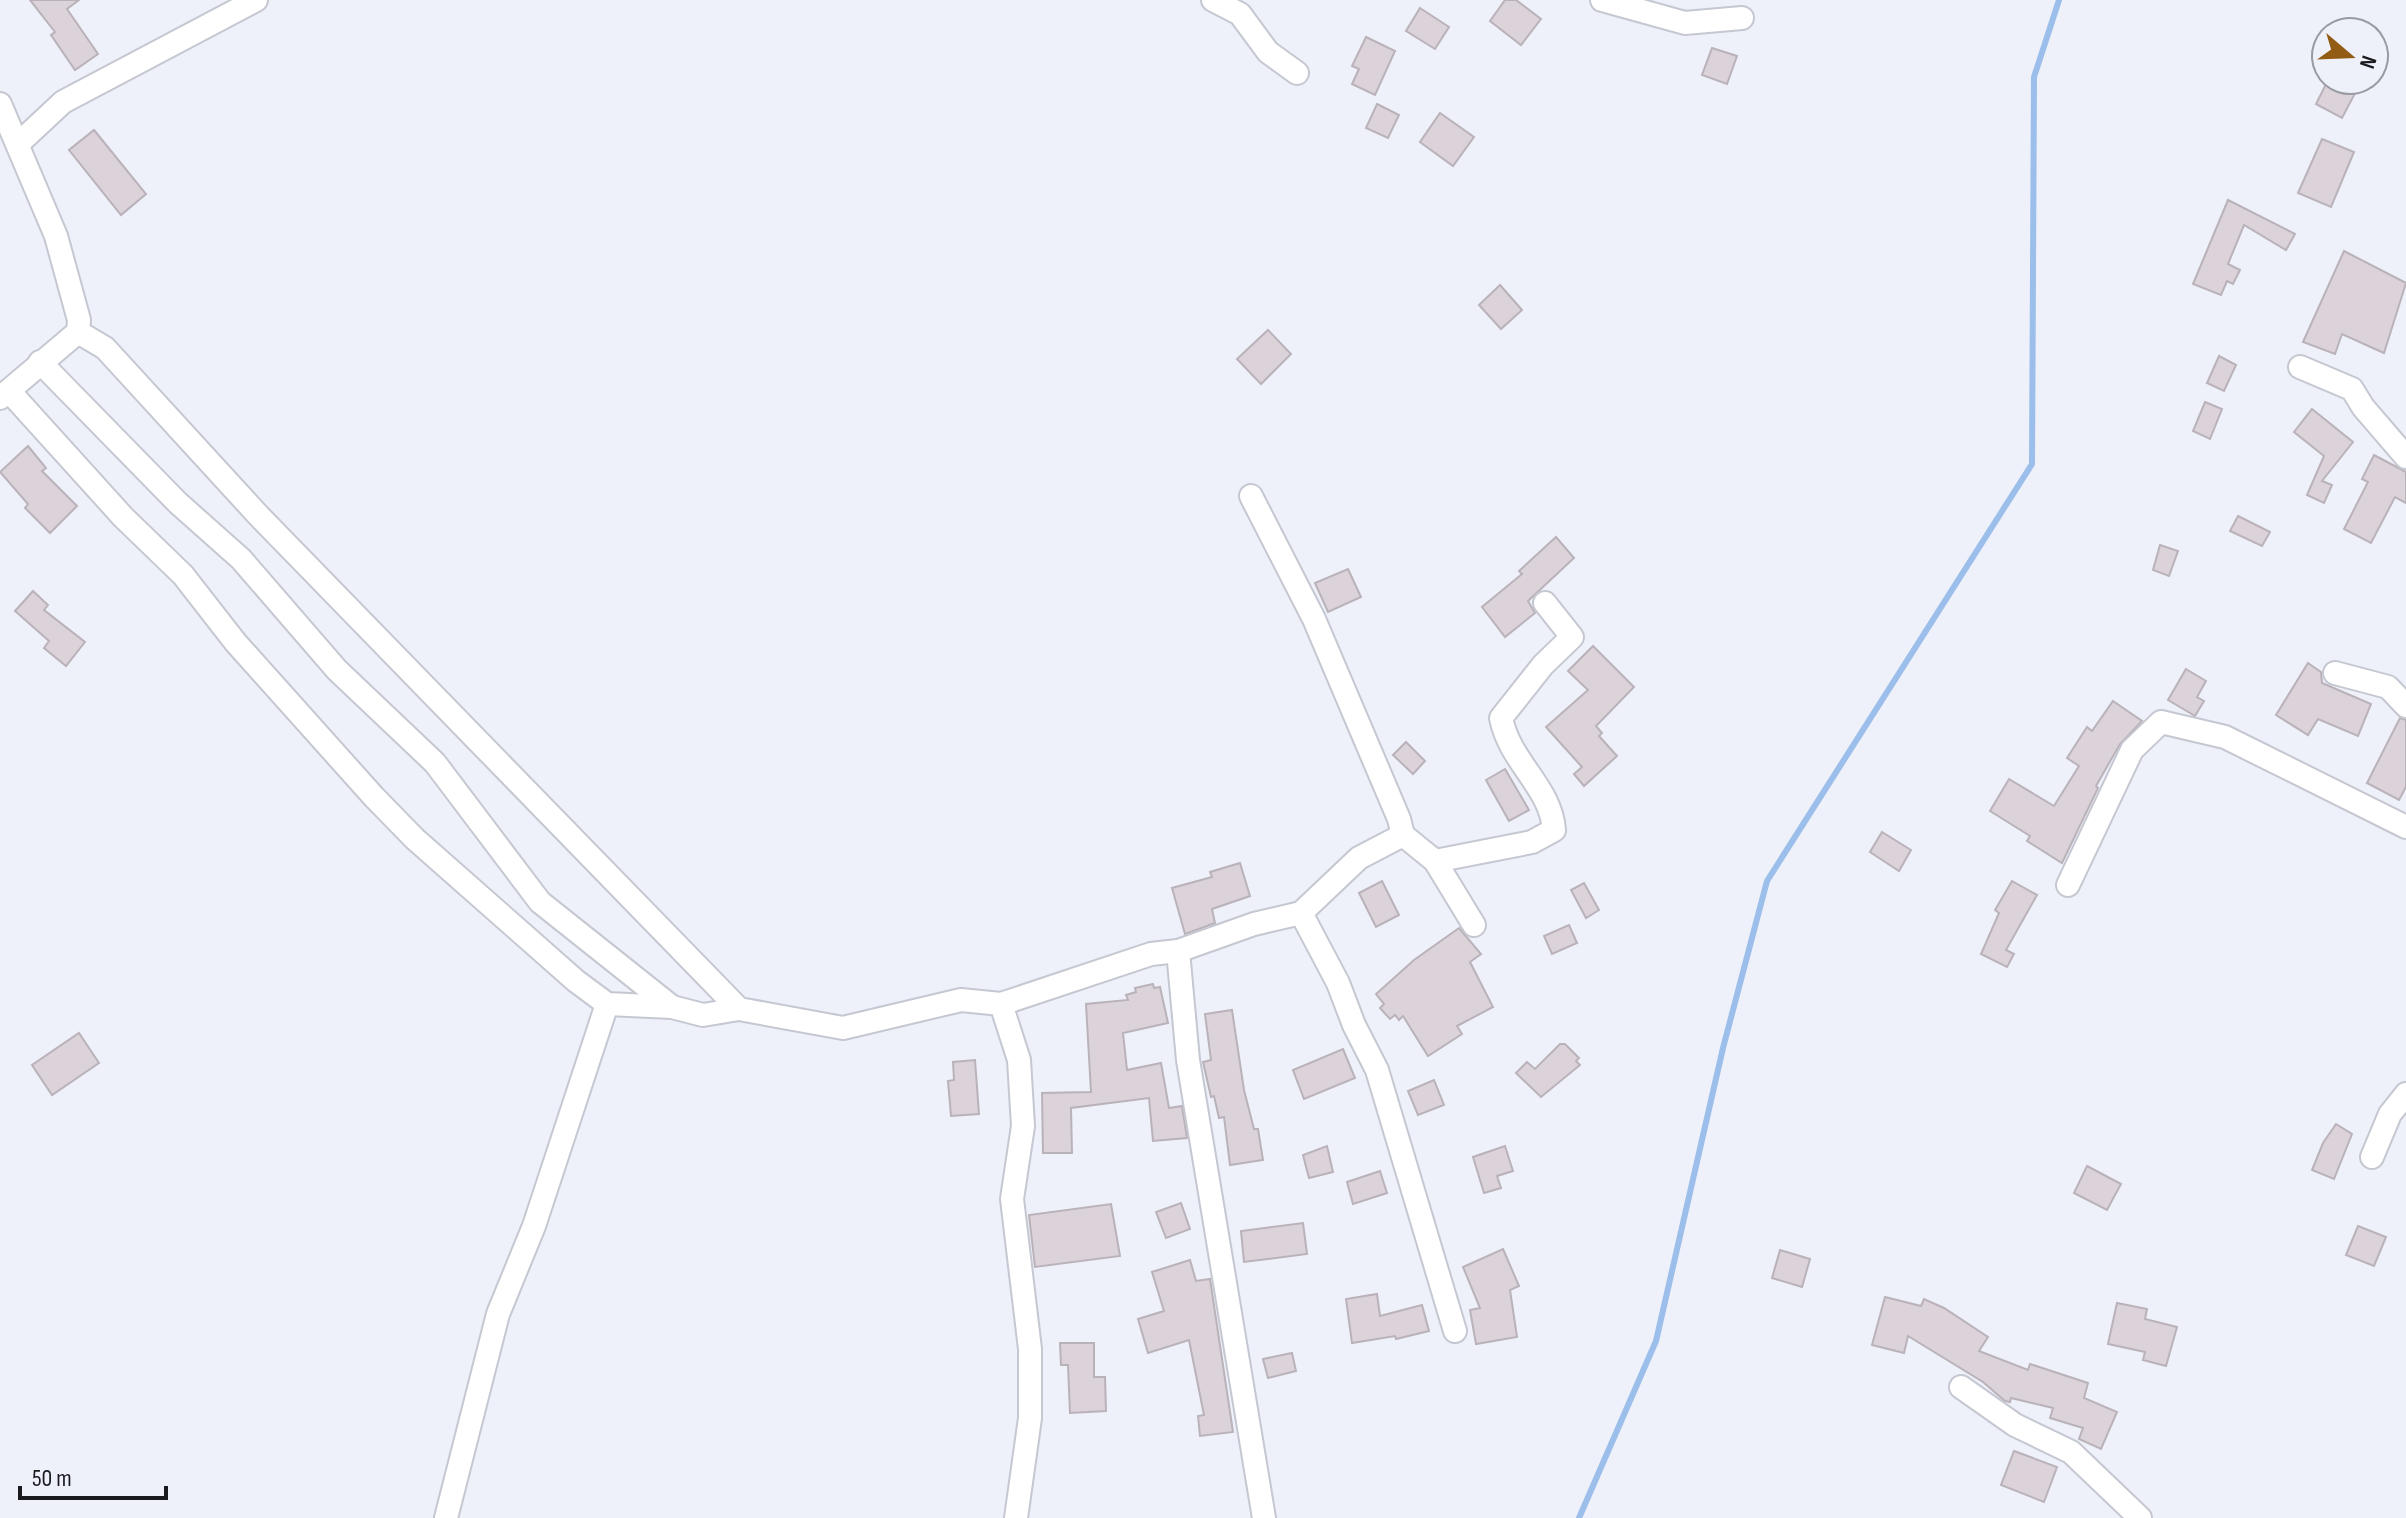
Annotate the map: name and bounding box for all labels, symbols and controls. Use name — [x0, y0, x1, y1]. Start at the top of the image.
north arrow — [2310, 16, 2390, 96]
text: N — [2353, 52, 2382, 72]
scale bar — [20, 1450, 166, 1500]
text: 50 m — [32, 1464, 72, 1493]

